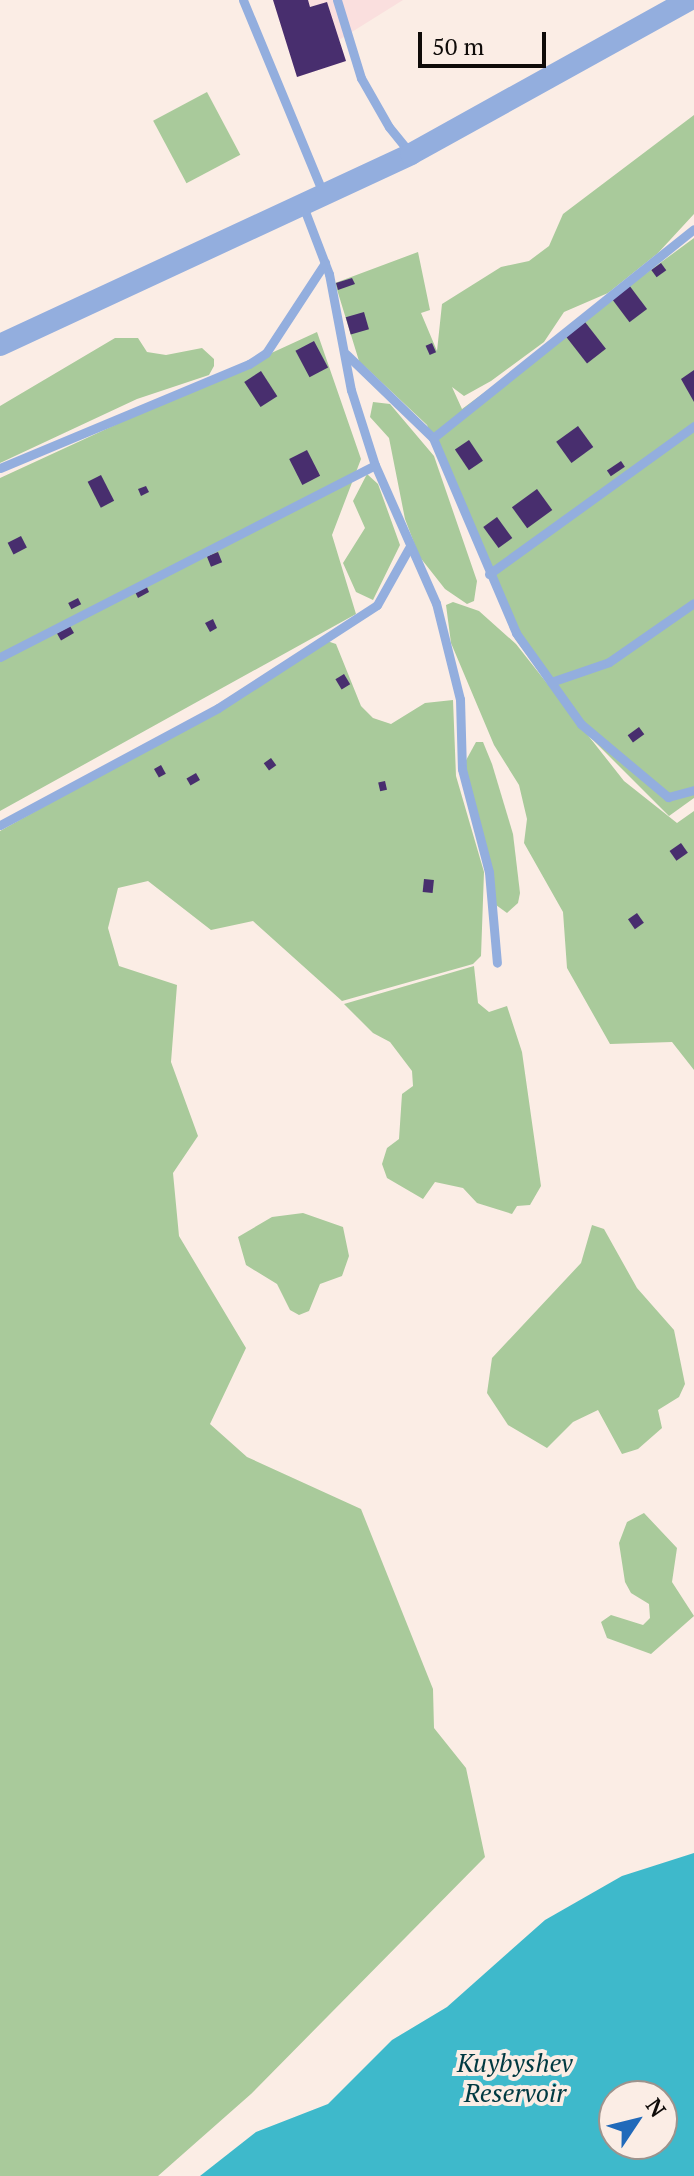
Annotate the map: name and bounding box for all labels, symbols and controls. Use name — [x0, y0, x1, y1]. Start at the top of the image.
scale bar — [422, 16, 550, 66]
text: 50 m — [432, 30, 484, 62]
water label: Kuybyshev Reservoir — [457, 2047, 573, 2108]
north arrow — [598, 2080, 678, 2160]
text: N — [640, 2092, 673, 2122]

